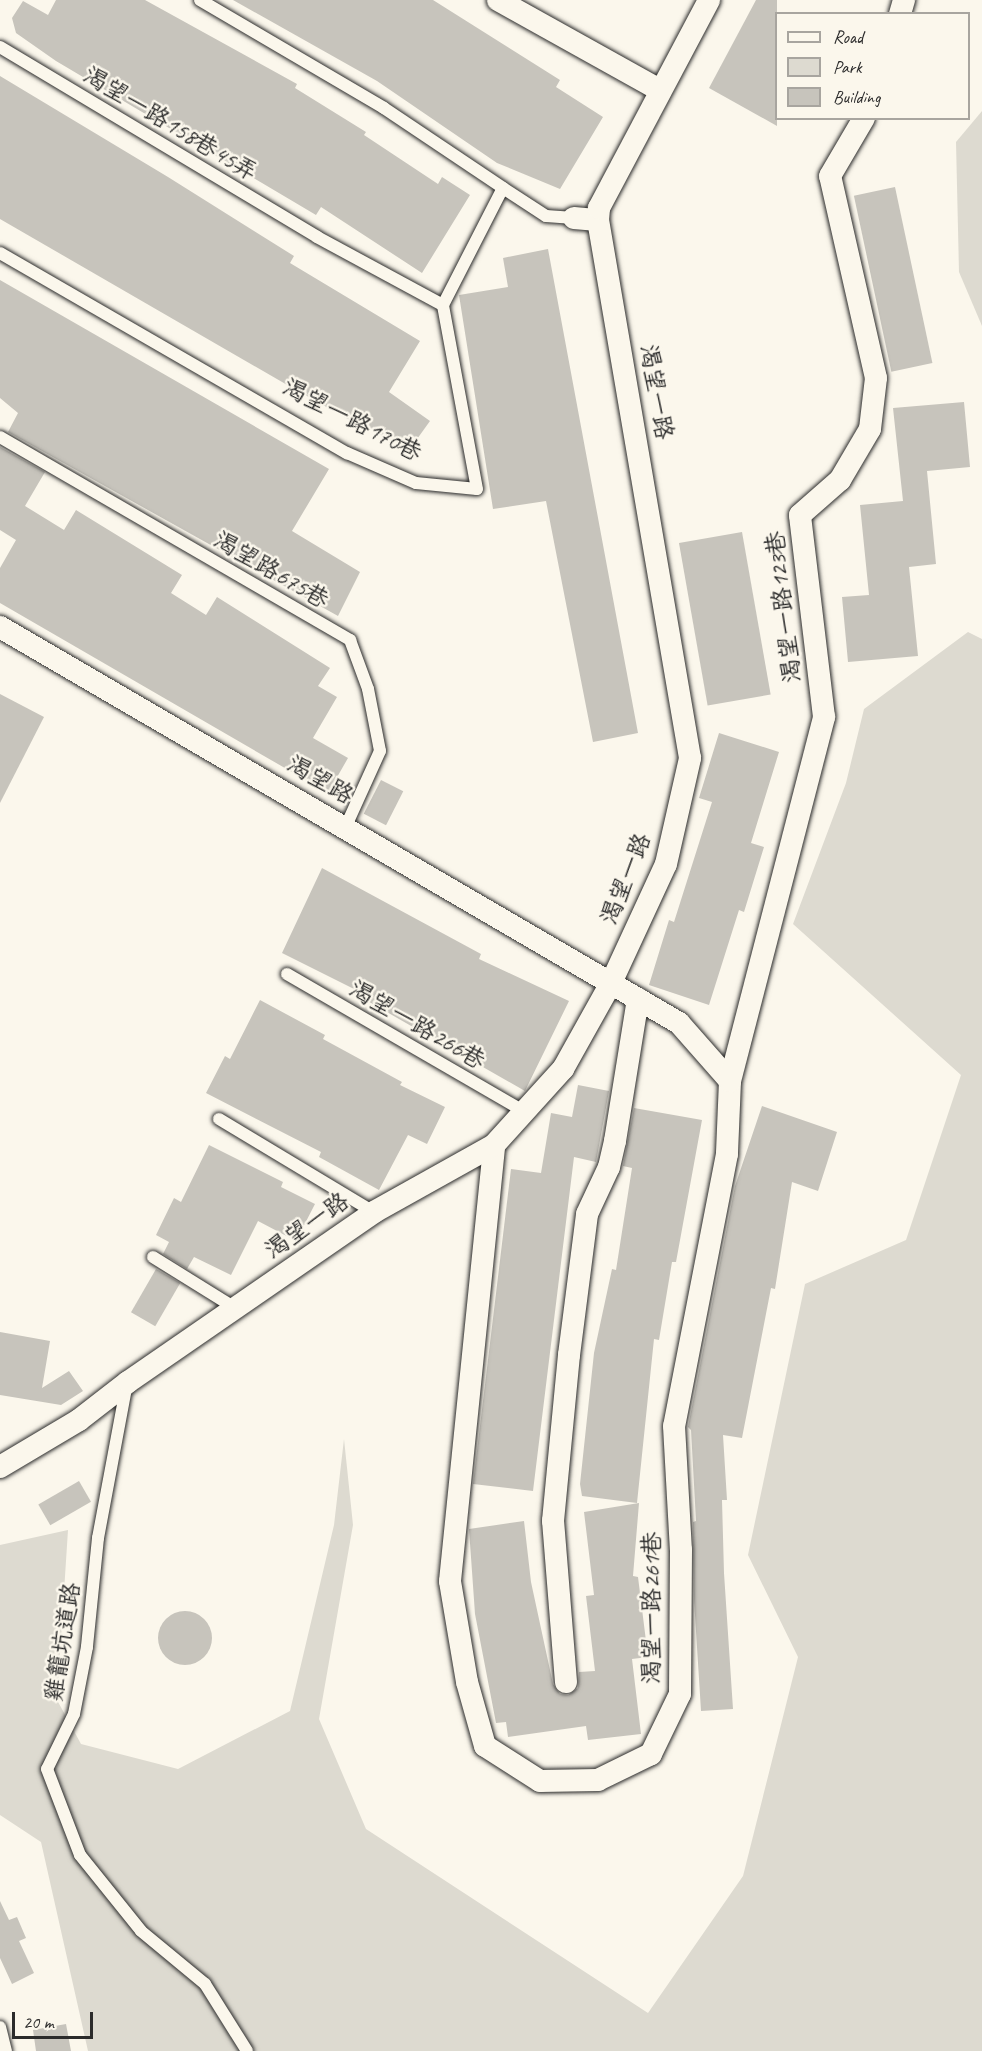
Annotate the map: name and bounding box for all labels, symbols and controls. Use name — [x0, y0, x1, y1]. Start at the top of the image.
legend — [775, 12, 970, 120]
text: Road — [833, 26, 863, 48]
text: Park — [833, 56, 862, 78]
street label: 渴望一路158巷45弄 — [78, 61, 262, 187]
text: Building — [833, 86, 880, 108]
street label: 渴望一路 — [633, 342, 679, 442]
street label: 渴望一路170巷 — [278, 373, 426, 467]
street label: 渴望路675巷 — [208, 525, 334, 615]
street label: 渴望一路123巷 — [760, 530, 808, 684]
street label: 渴望路 — [282, 750, 358, 810]
street label: 渴望一路 — [595, 829, 657, 929]
street label: 渴望一路266巷 — [344, 974, 490, 1076]
street label: 渴望一路 — [259, 1187, 355, 1265]
street label: 渴望一路261巷 — [638, 1532, 666, 1684]
street label: 雞籠坑道路 — [39, 1580, 87, 1704]
scale bar — [15, 2000, 96, 2038]
text: 20 m — [23, 2011, 54, 2033]

